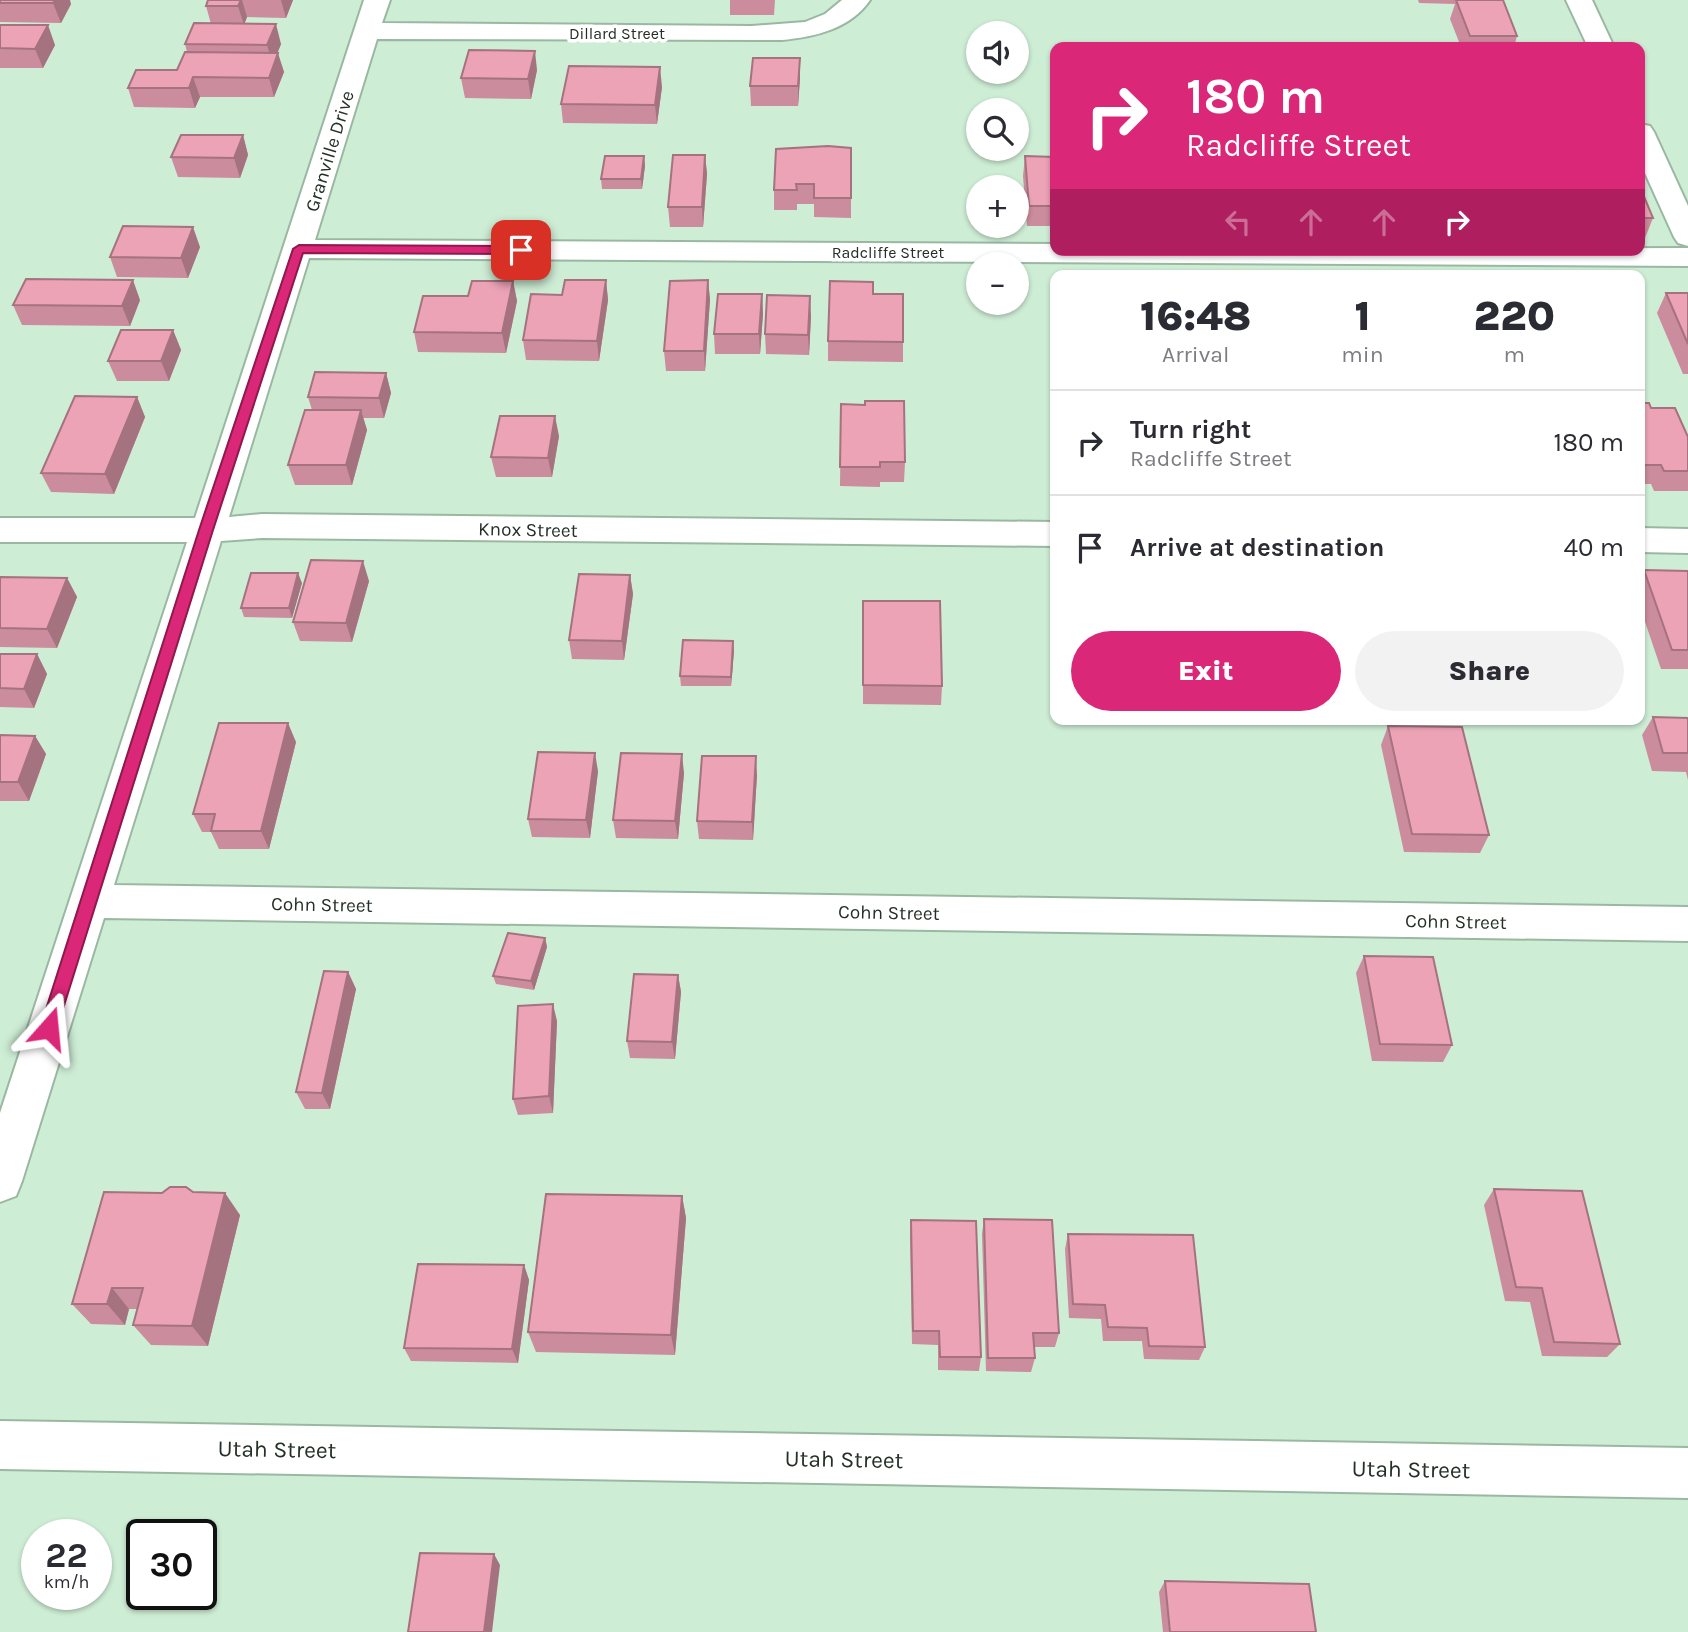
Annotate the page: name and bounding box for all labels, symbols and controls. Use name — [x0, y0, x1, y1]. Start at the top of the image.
map controls — [966, 21, 1029, 315]
button: sound — [966, 21, 1029, 84]
street label: Dillard Street — [569, 24, 665, 43]
text: 180 m — [1186, 68, 1325, 125]
icon: right — [1071, 70, 1162, 161]
street label: Granville Drive — [301, 88, 359, 215]
button: search — [966, 98, 1029, 161]
text: Radcliffe Street — [1186, 127, 1411, 164]
button: + — [966, 175, 1029, 238]
icon: left — [1219, 203, 1257, 241]
icon: ahead — [1292, 203, 1330, 241]
icon: ahead — [1365, 203, 1403, 241]
icon: right — [1438, 203, 1476, 241]
pin — [491, 220, 551, 280]
icon: arrive — [502, 231, 540, 269]
street label: Radcliffe Street — [832, 243, 944, 262]
button: − — [966, 252, 1029, 315]
text: 16:48 — [1140, 291, 1251, 341]
text: 1 — [1354, 291, 1371, 341]
text: 220 — [1474, 291, 1555, 341]
text: Arrival — [1162, 341, 1229, 368]
text: min — [1341, 341, 1384, 368]
text: m — [1504, 341, 1525, 368]
text: Turn right — [1130, 414, 1251, 445]
icon: right — [1071, 424, 1109, 462]
text: 180 m — [1554, 427, 1624, 458]
text: Radcliffe Street — [1130, 445, 1292, 472]
street label: Knox Street — [478, 518, 578, 542]
icon: arrive — [1071, 529, 1109, 567]
text: Arrive at destination — [1130, 532, 1384, 563]
text: 40 m — [1564, 532, 1624, 563]
button: Exit — [1071, 631, 1341, 711]
button: Share — [1355, 631, 1624, 711]
street label: Cohn Street — [271, 893, 373, 917]
street label: Cohn Street — [838, 901, 940, 925]
street label: Cohn Street — [1405, 910, 1507, 934]
position arrow — [12, 991, 86, 1065]
street label: Utah Street — [217, 1435, 337, 1464]
street label: Utah Street — [784, 1445, 904, 1474]
street label: Utah Street — [1351, 1455, 1471, 1484]
speed limit sign: 30 — [126, 1519, 217, 1610]
text: 22 — [45, 1535, 88, 1576]
text: km/h — [44, 1571, 89, 1593]

